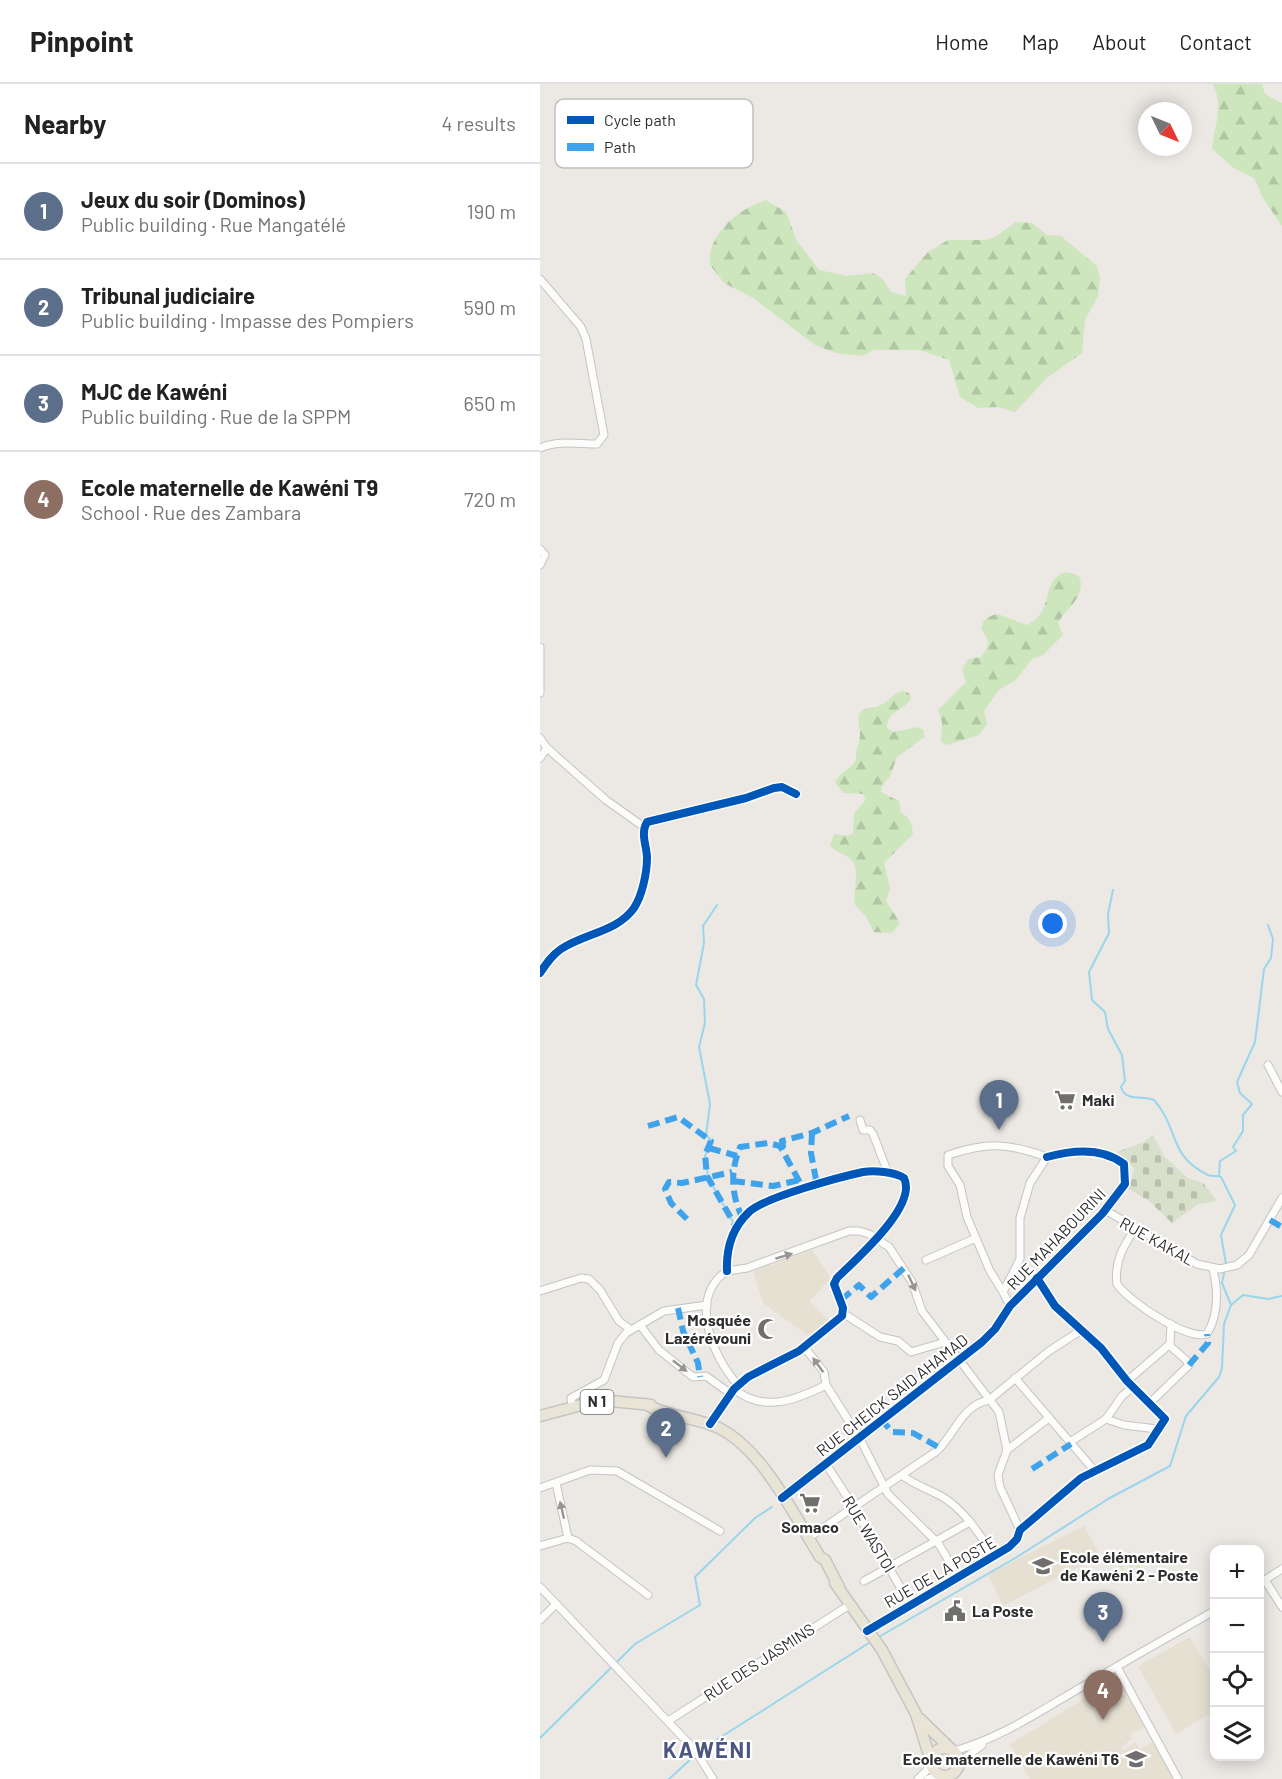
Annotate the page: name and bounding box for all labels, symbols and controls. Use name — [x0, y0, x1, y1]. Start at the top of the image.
text: Pinpoint — [30, 24, 134, 58]
text: Home — [935, 29, 989, 54]
text: Map — [1022, 29, 1059, 54]
text: About — [1092, 29, 1147, 54]
text: Contact — [1180, 29, 1252, 54]
legend — [555, 99, 753, 168]
north arrow — [1138, 102, 1192, 156]
text: Nearby — [24, 108, 106, 139]
text: Cycle path — [604, 110, 676, 129]
text: 4 results — [441, 111, 516, 135]
text: Path — [604, 137, 636, 156]
text: Jeux du soir (Dominos) — [81, 186, 305, 212]
text: 1 — [40, 199, 47, 223]
text: 190 m — [467, 199, 516, 223]
text: Public building · Rue Mangatélé — [81, 212, 346, 236]
text: Tribunal judiciaire — [81, 282, 255, 308]
text: 2 — [38, 295, 49, 319]
text: 590 m — [463, 295, 516, 319]
text: Public building · Impasse des Pompiers — [81, 308, 414, 332]
text: MJC de Kawéni — [81, 378, 227, 404]
text: 3 — [38, 391, 49, 415]
text: 650 m — [464, 391, 516, 415]
text: Public building · Rue de la SPPM — [81, 404, 351, 428]
text: Ecole maternelle de Kawéni T9 — [81, 474, 378, 500]
text: 4 — [37, 487, 50, 511]
text: 720 m — [464, 487, 516, 511]
text: School · Rue des Zambara — [81, 500, 301, 524]
your location — [1038, 909, 1067, 938]
pin: 1 — [980, 1080, 1018, 1130]
supermarket icon: Maki — [1053, 1088, 1077, 1112]
place label: Maki — [1082, 1090, 1115, 1109]
street label: RUE MAHABOURINI — [1002, 1184, 1109, 1293]
street label: RUE KAKAL — [1117, 1212, 1198, 1269]
one-way arrow — [775, 1251, 793, 1260]
one-way arrow — [908, 1275, 917, 1292]
place label: Mosquée Lazérévouni — [665, 1310, 751, 1347]
mosque icon: Mosquée Lazérévouni — [756, 1317, 780, 1341]
street label: RUE CHEICK SAID AHAMAD — [812, 1330, 971, 1460]
one-way arrow — [812, 1357, 825, 1373]
one-way arrow — [673, 1360, 688, 1372]
road number: N 1 — [580, 1390, 614, 1414]
pin: 2 — [646, 1408, 686, 1458]
supermarket icon: Somaco — [798, 1491, 822, 1515]
street label: RUE WASTOI — [839, 1492, 900, 1576]
one-way arrow — [557, 1501, 566, 1520]
place label: Somaco — [781, 1517, 839, 1536]
street label: RUE DE LA POSTE — [881, 1532, 999, 1611]
map controls — [1210, 1545, 1264, 1761]
button: + — [1210, 1545, 1264, 1599]
place label: Ecole élémentaire de Kawéni 2 - Poste — [1060, 1547, 1199, 1584]
school or university icon: Ecole élémentaire de Kawéni 2 - Poste — [1031, 1554, 1055, 1578]
pin: 3 — [1084, 1592, 1122, 1642]
public building icon: La Poste — [943, 1599, 967, 1623]
button: − — [1210, 1599, 1264, 1653]
place label: La Poste — [972, 1601, 1034, 1620]
street label: RUE DES JASMINS — [700, 1619, 818, 1705]
button: locate — [1210, 1653, 1264, 1707]
pin: 4 — [1084, 1670, 1122, 1720]
button: layers — [1210, 1707, 1264, 1761]
district label: KAWÉNI — [663, 1736, 753, 1762]
school or university icon: Ecole maternelle de Kawéni T6 — [1124, 1747, 1148, 1771]
place label: Ecole maternelle de Kawéni T6 — [903, 1749, 1119, 1768]

